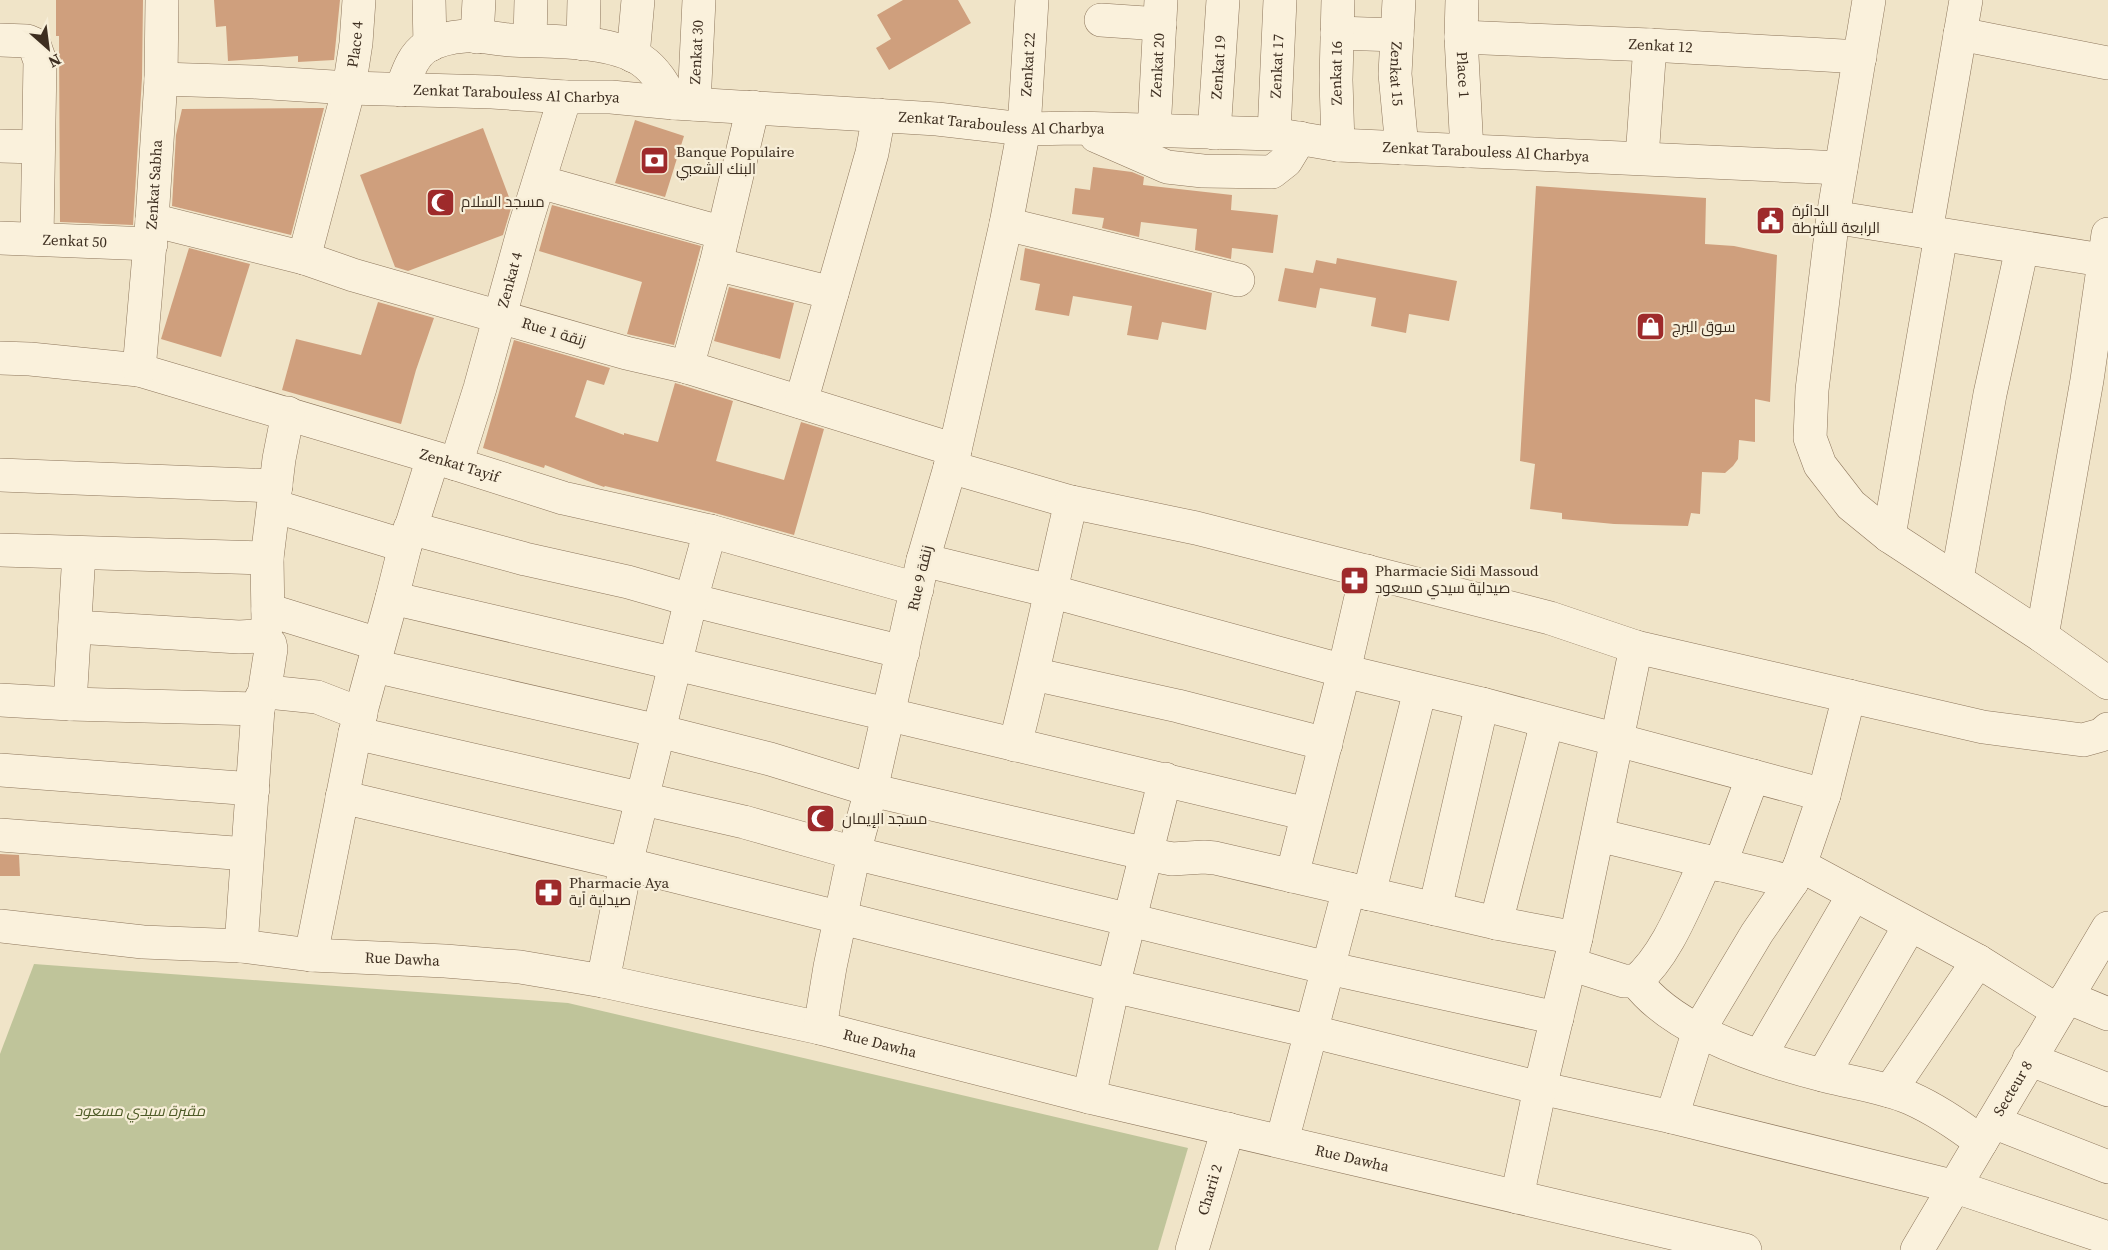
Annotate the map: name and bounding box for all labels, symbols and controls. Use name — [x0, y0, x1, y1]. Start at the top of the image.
north arrow — [18, 18, 78, 78]
street label: Zenkat 30 — [684, 19, 708, 85]
street label: Place 4 — [341, 20, 368, 69]
street label: Zenkat 22 — [1015, 32, 1040, 97]
street label: Zenkat 20 — [1145, 32, 1169, 98]
street label: Zenkat 17 — [1265, 33, 1288, 99]
street label: Zenkat 12 — [1628, 33, 1694, 57]
street label: Zenkat 19 — [1205, 34, 1231, 100]
street label: Zenkat 16 — [1325, 41, 1347, 106]
street label: Zenkat 15 — [1385, 41, 1409, 107]
text: N — [44, 49, 65, 74]
street label: Place 1 — [1452, 51, 1475, 99]
street label: Zenkat Tarabouless Al Charbya — [413, 79, 621, 108]
street label: Zenkat Tarabouless Al Charbya — [898, 106, 1105, 139]
street label: Zenkat Tarabouless Al Charbya — [1382, 136, 1590, 166]
street label: Zenkat Sabha — [140, 139, 167, 230]
place label: Banque Populaire البنك الشعبي — [676, 141, 795, 181]
bank icon: Banque Populaire البنك الشعبي — [639, 145, 671, 177]
mosque icon: مسجد السلام — [424, 186, 456, 218]
place label: مسجد السلام — [461, 191, 545, 212]
place label: الدائرة الرابعة للشرطة — [1792, 200, 1880, 238]
public building icon: الدائرة الرابعة للشرطة — [1755, 204, 1787, 236]
street label: Zenkat 50 — [42, 229, 108, 252]
street label: Zenkat 4 — [492, 249, 527, 310]
shop icon: سوق البرج — [1635, 311, 1667, 343]
street label: Rue 1 زنقة — [519, 312, 589, 351]
place label: سوق البرج — [1672, 316, 1735, 338]
street label: Zenkat Tayif — [417, 443, 504, 488]
street label: Rue 9 زنقة — [902, 543, 937, 613]
place label: Pharmacie Sidi Massoud صيدلية سيدي مسعود — [1375, 560, 1539, 600]
pharmacy icon: Pharmacie Sidi Massoud صيدلية سيدي مسعود — [1338, 564, 1370, 596]
mosque icon: مسجد الإيمان — [805, 803, 837, 835]
place label: مسجد الإيمان — [842, 808, 927, 829]
place label: Pharmacie Aya صيدلية اًية — [569, 872, 669, 910]
pharmacy icon: Pharmacie Aya صيدلية اًية — [532, 876, 564, 908]
street label: Rue Dawha — [364, 946, 441, 971]
street label: Rue Dawha — [841, 1023, 919, 1062]
street label: Secteur 8 — [1988, 1056, 2037, 1120]
park label: مقبرة سيدي مسعود — [75, 1100, 205, 1123]
street label: Rue Dawha — [1313, 1139, 1392, 1177]
street label: Charii 2 — [1192, 1161, 1227, 1218]

